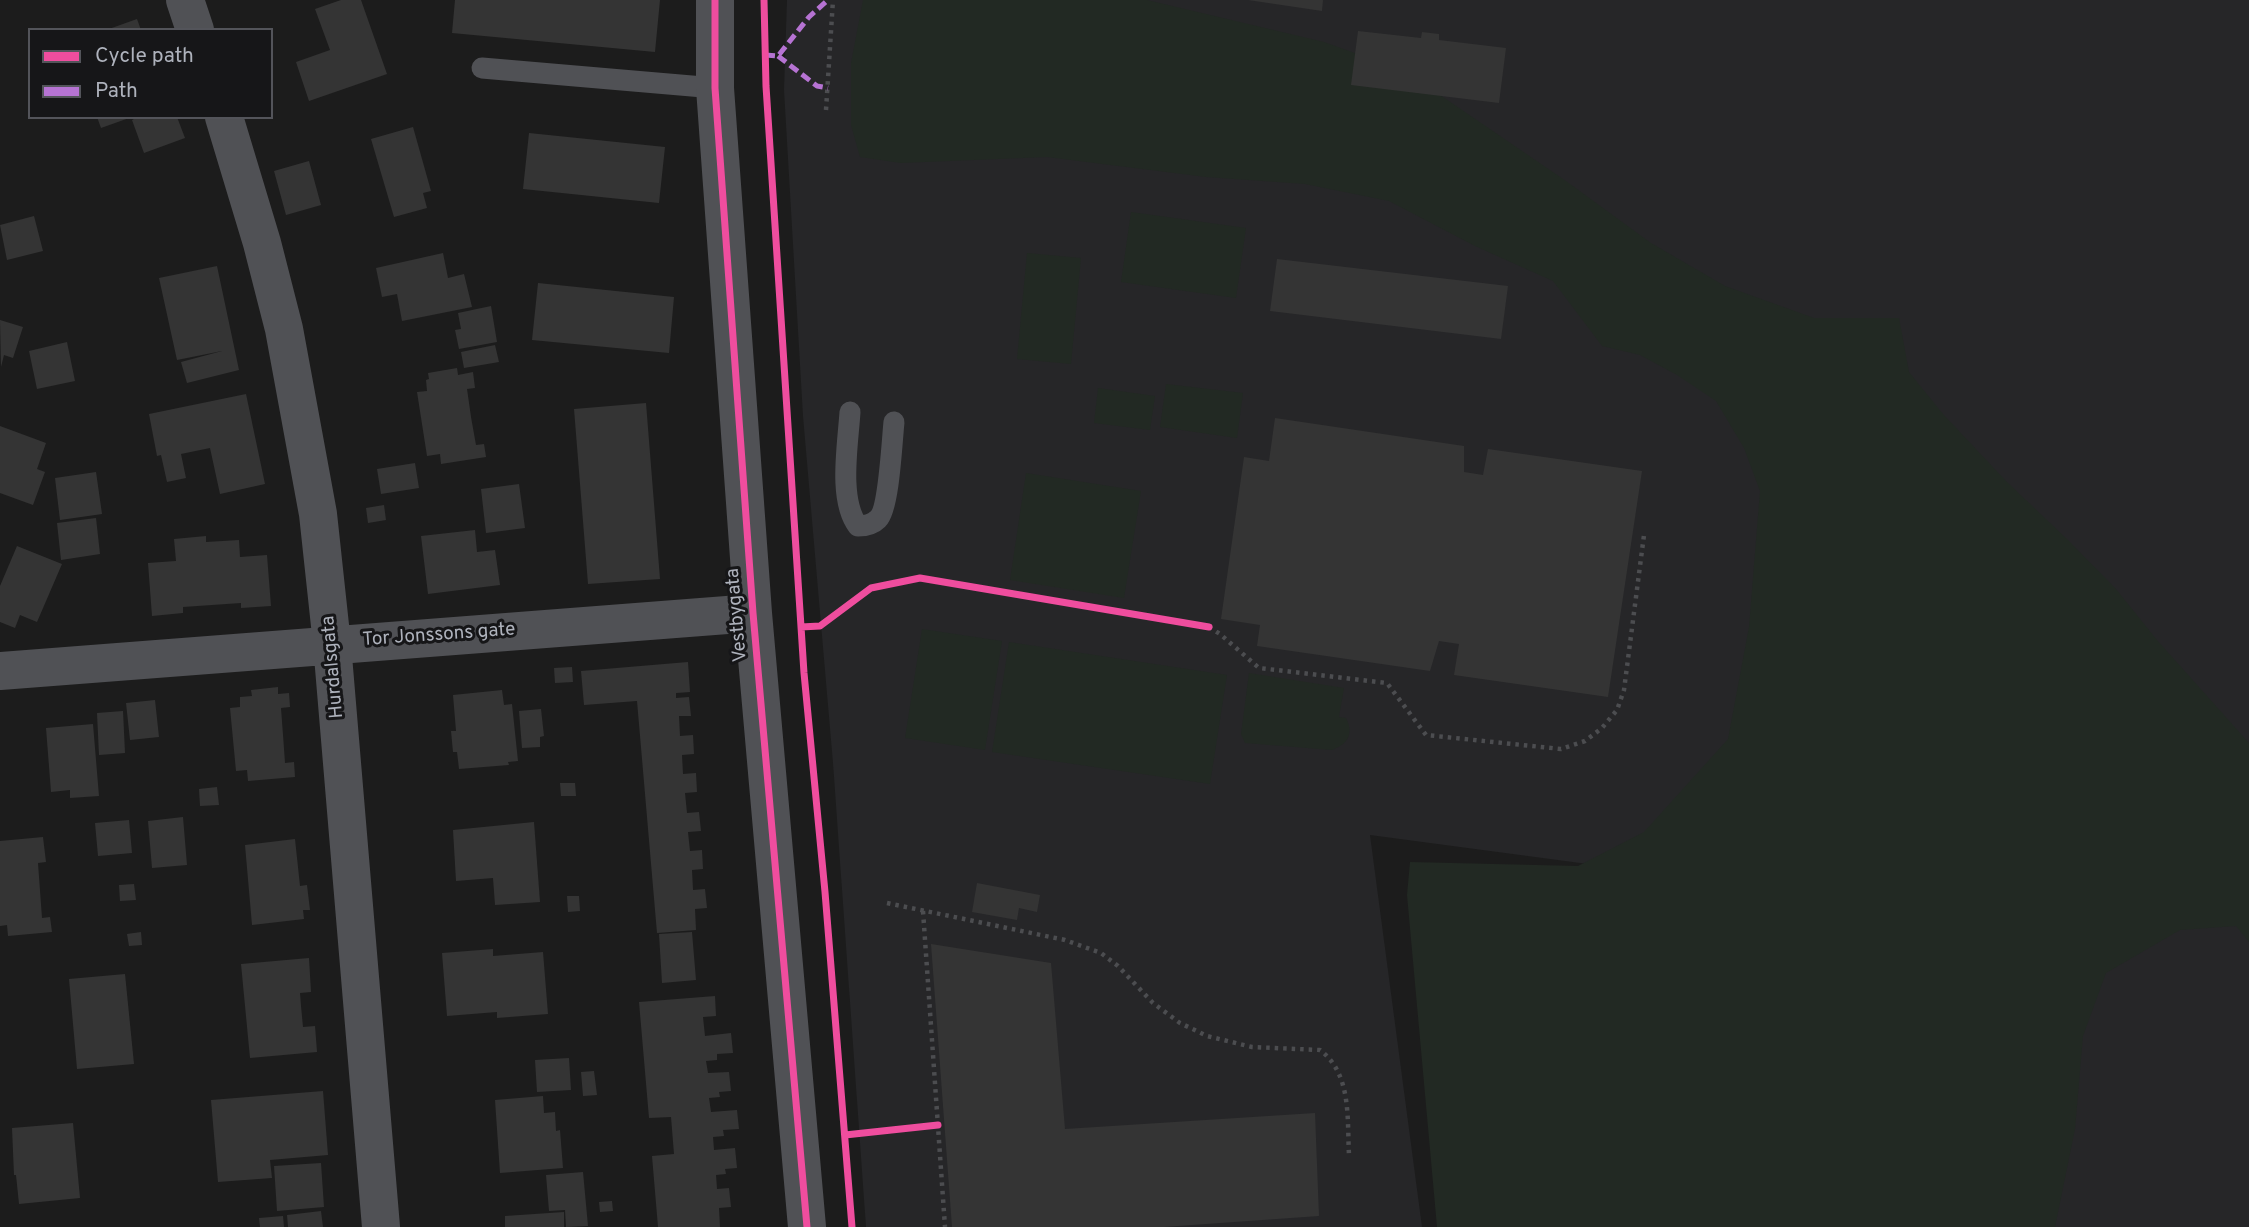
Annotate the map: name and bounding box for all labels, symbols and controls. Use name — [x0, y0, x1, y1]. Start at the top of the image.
legend — [28, 28, 273, 119]
text: Cycle path — [95, 43, 194, 70]
text: Path — [95, 78, 138, 105]
street label: Vestbygata — [723, 567, 753, 663]
street label: Hurdalsgata — [318, 615, 350, 719]
street label: Tor Jonssons gate — [362, 619, 516, 653]

